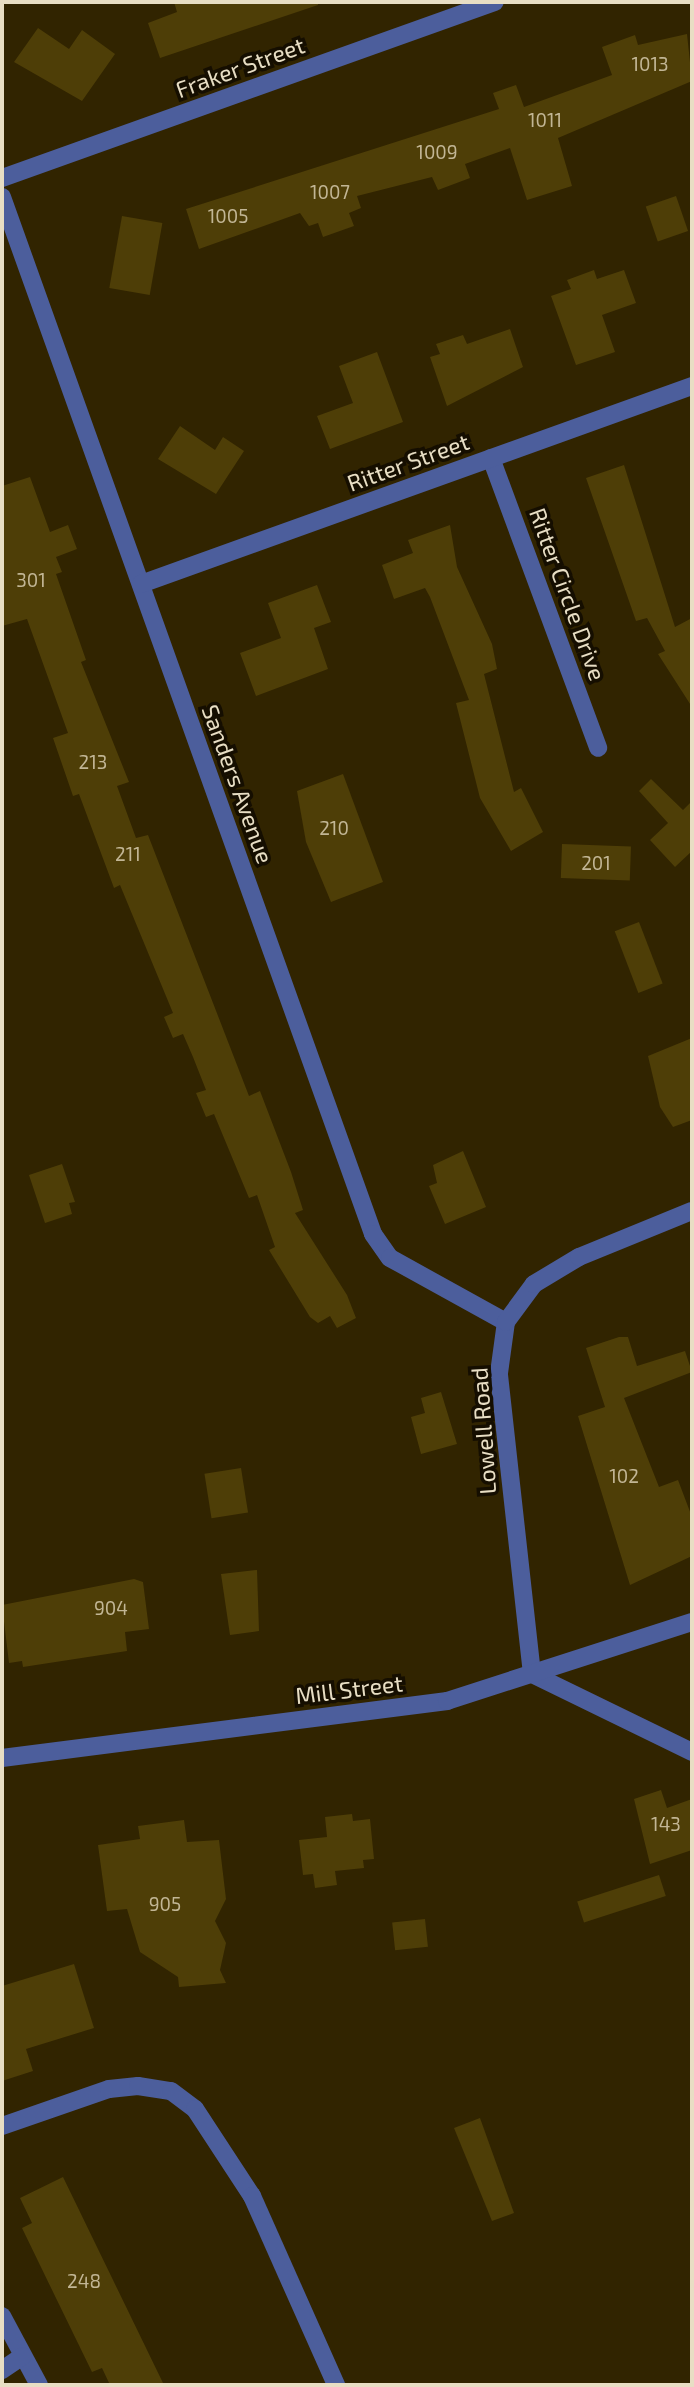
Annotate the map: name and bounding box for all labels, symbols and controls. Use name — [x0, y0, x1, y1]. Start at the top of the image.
street label: Fraker Street — [171, 31, 309, 103]
house number: 1013 — [631, 53, 669, 75]
house number: 1011 — [528, 109, 562, 131]
house number: 1009 — [416, 141, 458, 163]
house number: 1007 — [310, 181, 350, 203]
house number: 1005 — [208, 205, 248, 227]
street label: Ritter Street — [343, 427, 473, 497]
street label: Ritter Circle Drive — [524, 504, 612, 684]
house number: 301 — [16, 569, 46, 591]
street label: Sanders Avenue — [196, 701, 280, 867]
house number: 213 — [79, 751, 107, 773]
house number: 210 — [319, 817, 349, 839]
house number: 211 — [115, 843, 141, 865]
house number: 201 — [581, 852, 611, 874]
street label: Lowell Road — [465, 1366, 501, 1496]
house number: 102 — [609, 1465, 639, 1487]
house number: 904 — [94, 1597, 128, 1619]
street label: Mill Street — [293, 1669, 405, 1709]
house number: 143 — [651, 1813, 681, 1835]
house number: 905 — [149, 1893, 181, 1915]
house number: 248 — [67, 2270, 101, 2292]

